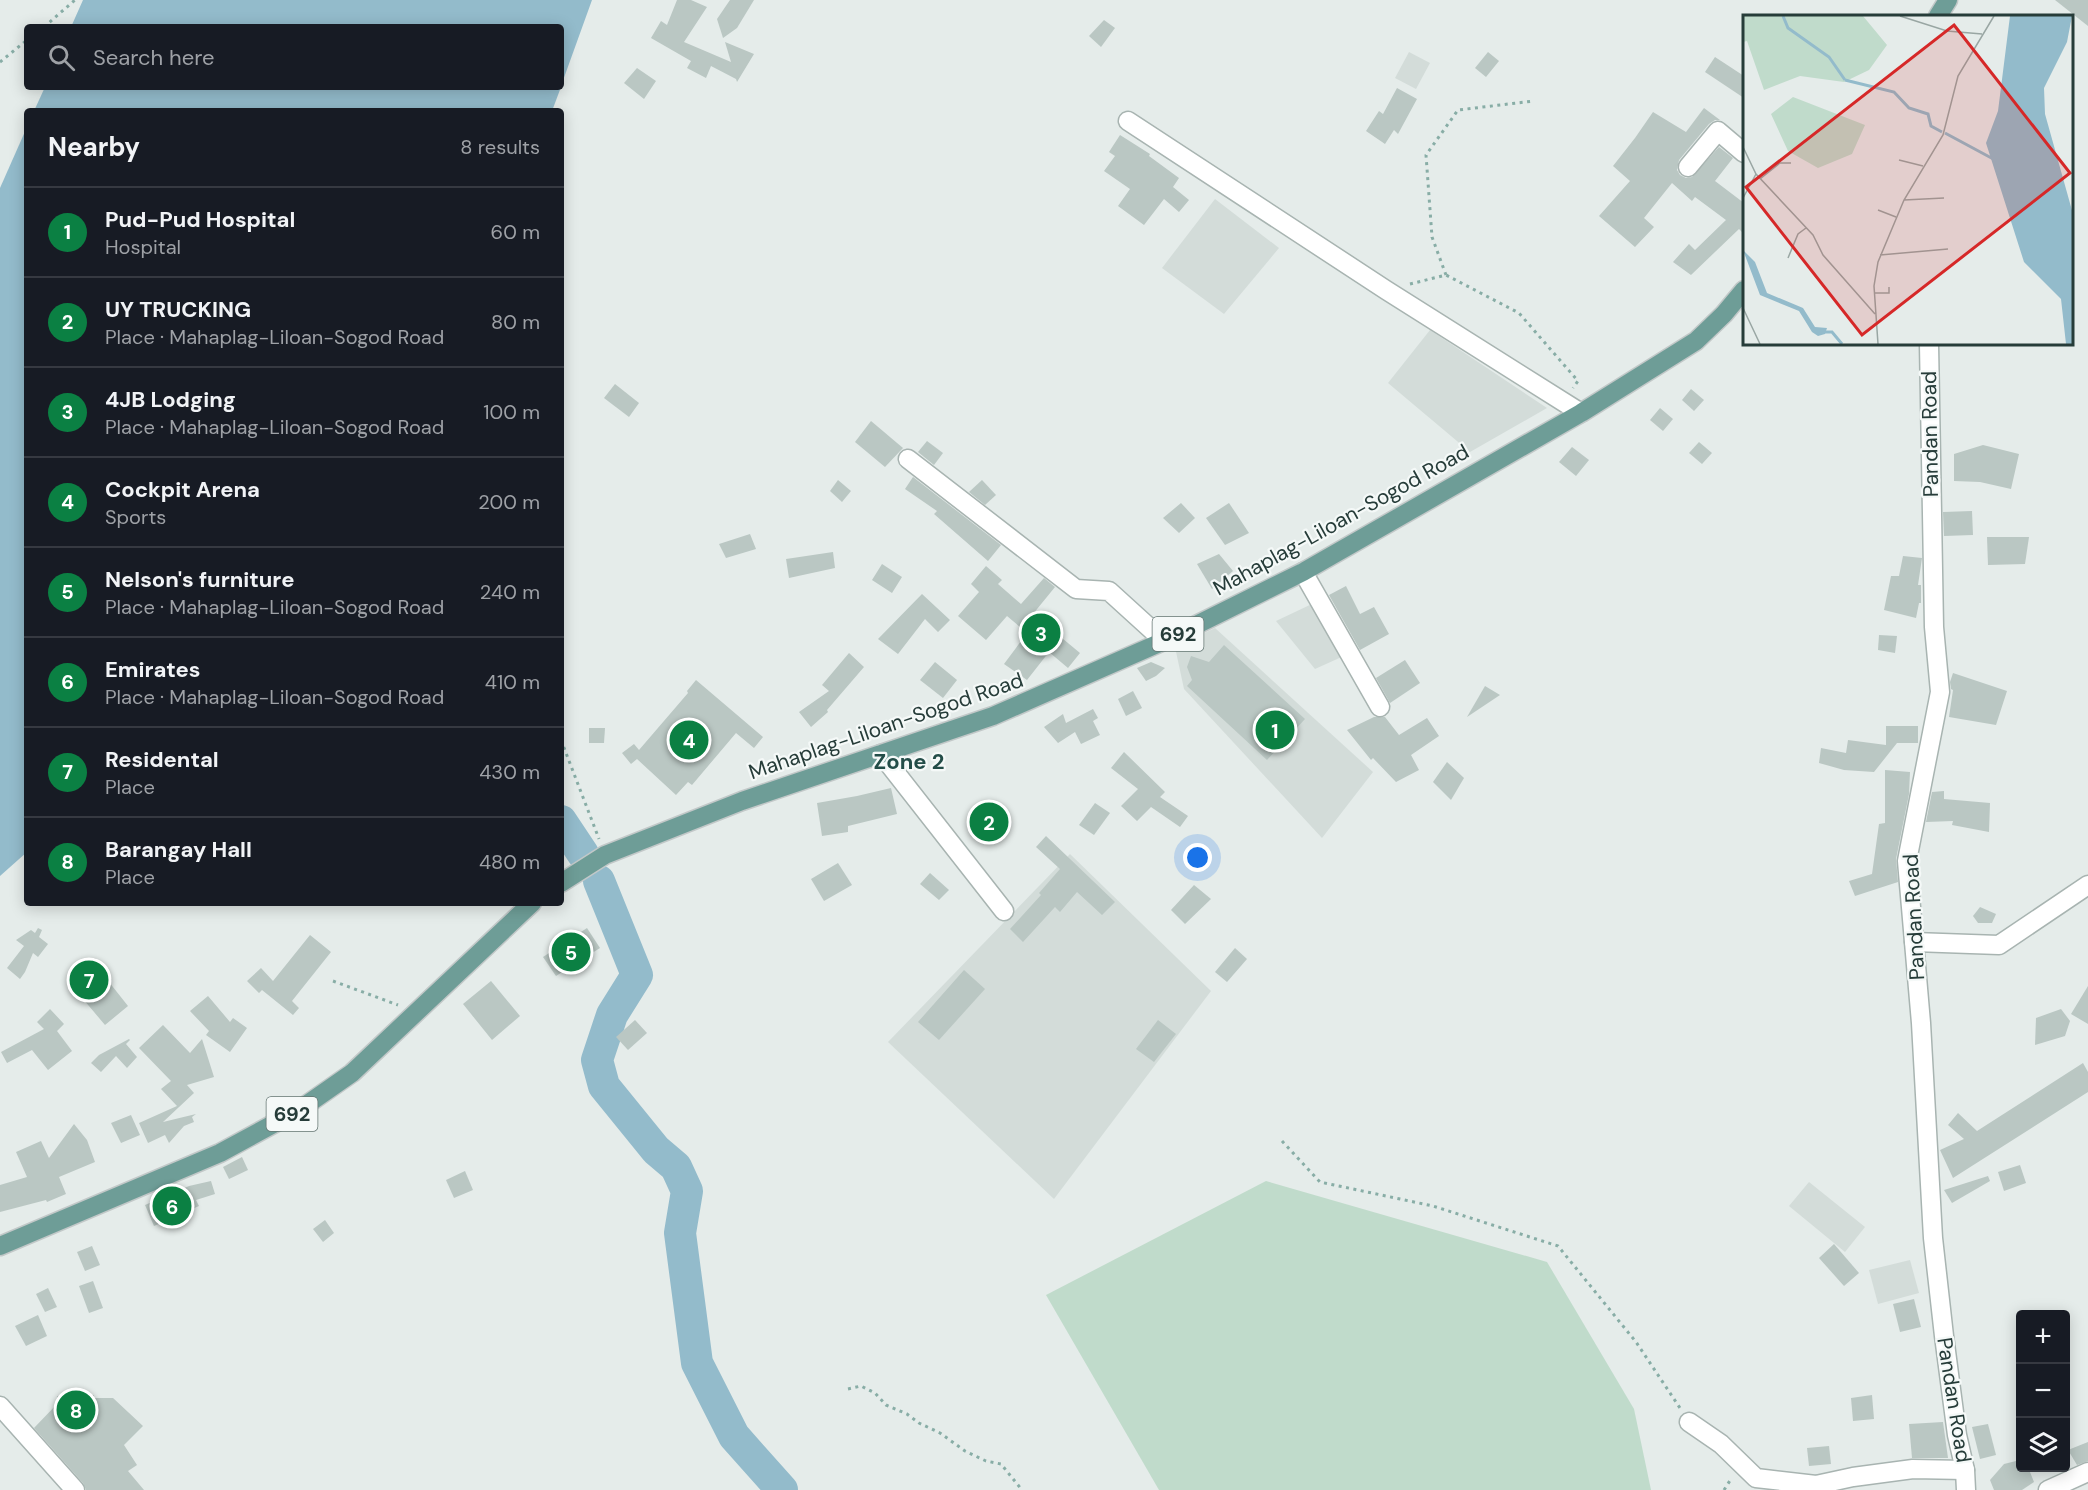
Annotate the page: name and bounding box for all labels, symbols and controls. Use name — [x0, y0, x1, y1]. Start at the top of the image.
inset map — [1743, 15, 2073, 345]
search box — [24, 24, 564, 90]
icon: search — [45, 41, 78, 74]
text: Search here — [93, 43, 214, 72]
text: Nearby — [48, 130, 140, 164]
text: 8 results — [460, 134, 540, 160]
text: Pud-Pud Hospital — [105, 205, 295, 234]
text: 1 — [64, 219, 71, 245]
text: 60 m — [491, 219, 540, 245]
text: Hospital — [105, 234, 181, 260]
text: UY TRUCKING — [105, 295, 251, 324]
text: 2 — [62, 309, 73, 335]
text: 80 m — [491, 309, 540, 335]
text: Place · Mahaplag-Liloan-Sogod Road — [105, 324, 444, 350]
street label: Pandan Road — [1915, 371, 1945, 497]
text: 4JB Lodging — [105, 385, 236, 414]
text: 3 — [61, 399, 74, 425]
text: 100 m — [483, 399, 540, 425]
text: Place · Mahaplag-Liloan-Sogod Road — [105, 414, 444, 440]
street label: Mahaplag-Liloan-Sogod Road — [1208, 438, 1474, 602]
text: Cockpit Arena — [105, 475, 260, 504]
text: 4 — [61, 489, 74, 515]
text: 200 m — [478, 489, 540, 515]
text: Sports — [105, 504, 166, 530]
text: Nelson's furniture — [105, 565, 294, 594]
text: 5 — [61, 579, 74, 605]
text: 240 m — [480, 579, 540, 605]
text: Place · Mahaplag-Liloan-Sogod Road — [105, 594, 444, 620]
pin: 3 — [1022, 610, 1060, 656]
road number: 692 — [1152, 617, 1204, 651]
text: Emirates — [105, 655, 201, 684]
street label: Mahaplag-Liloan-Sogod Road — [745, 666, 1027, 786]
text: 6 — [61, 669, 74, 695]
text: 410 m — [485, 669, 540, 695]
text: Place · Mahaplag-Liloan-Sogod Road — [105, 684, 444, 710]
pin: 1 — [1256, 708, 1294, 752]
pin: 4 — [670, 718, 708, 762]
text: Residental — [105, 745, 219, 774]
district label: Zone 2 — [874, 747, 944, 776]
text: 7 — [62, 759, 73, 785]
text: 430 m — [479, 759, 540, 785]
text: Place — [105, 774, 155, 800]
pin: 2 — [970, 800, 1008, 844]
text: Barangay Hall — [105, 835, 252, 864]
your location — [1183, 843, 1212, 872]
text: 8 — [61, 849, 74, 875]
text: 480 m — [479, 849, 540, 875]
street label: Pandan Road — [1897, 853, 1931, 981]
text: Place — [105, 864, 155, 890]
pin: 5 — [552, 930, 590, 974]
pin: 7 — [70, 958, 109, 1002]
road number: 692 — [266, 1097, 318, 1131]
pin: 6 — [152, 1184, 192, 1228]
map controls — [2016, 1310, 2070, 1472]
button: + — [2016, 1310, 2070, 1364]
street label: Pandan Road — [1930, 1335, 1978, 1465]
button: − — [2016, 1364, 2070, 1418]
pin: 8 — [56, 1388, 96, 1432]
button: layers — [2016, 1418, 2070, 1472]

